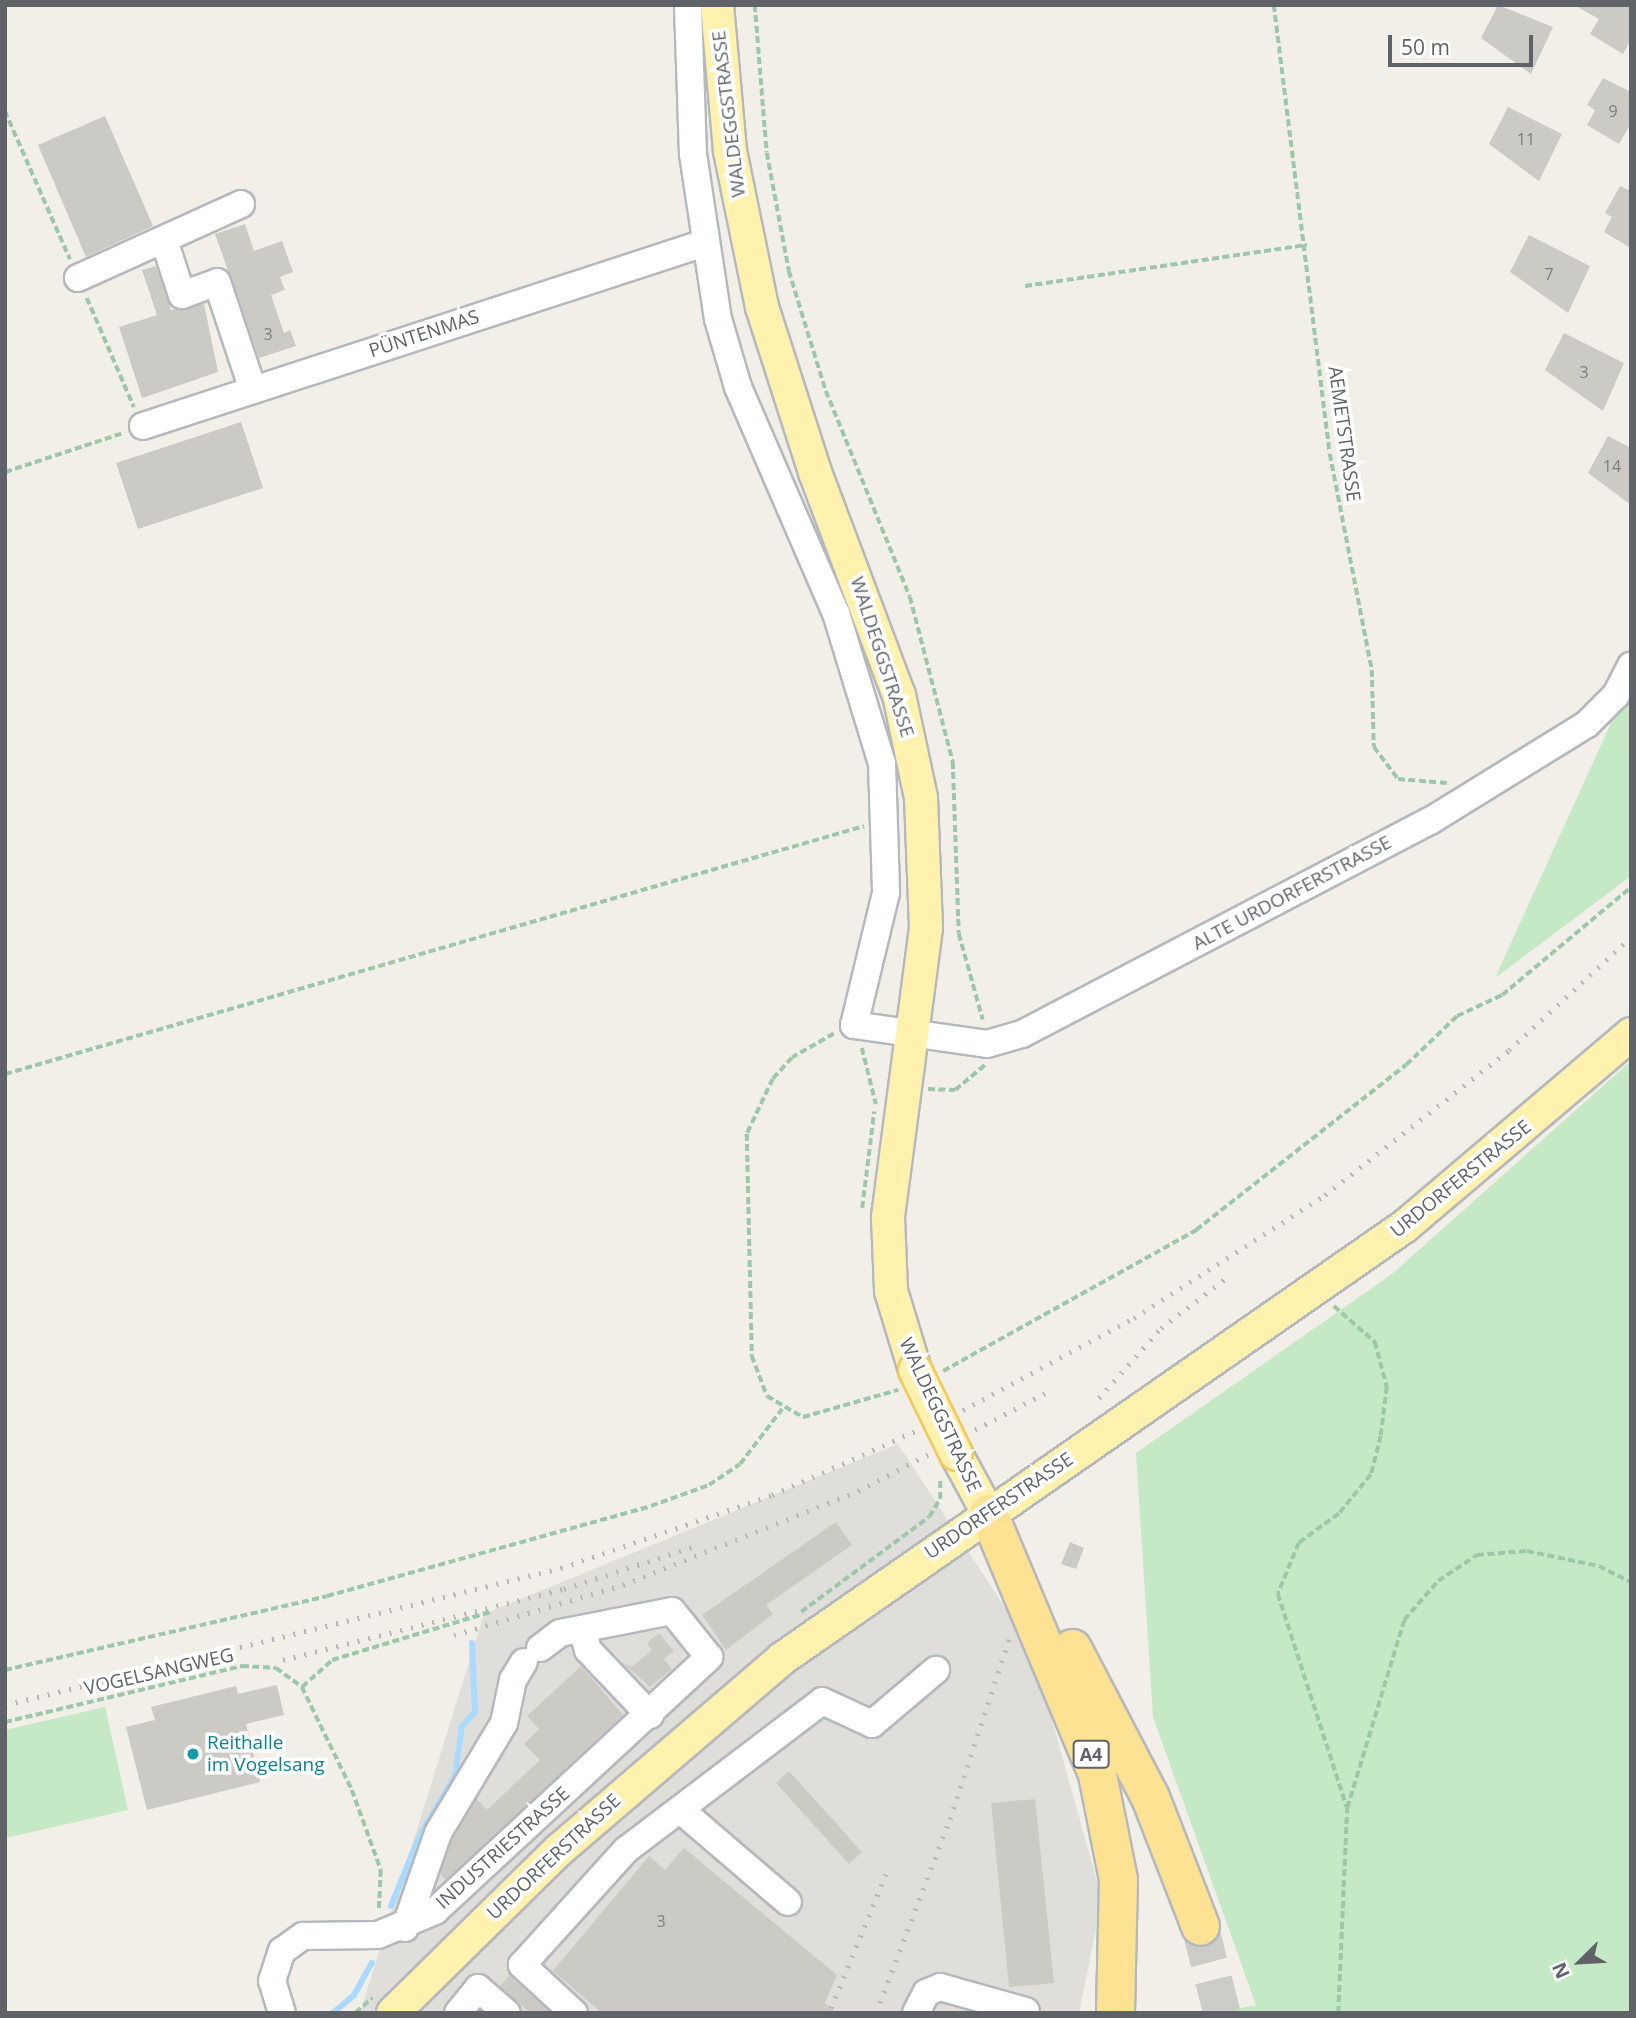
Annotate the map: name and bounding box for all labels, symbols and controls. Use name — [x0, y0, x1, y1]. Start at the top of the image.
scale bar — [1391, 21, 1536, 65]
street label: WALDEGGSTRASSE — [707, 30, 751, 198]
text: 50 m — [1401, 33, 1450, 61]
house number: 9 — [1608, 101, 1618, 121]
house number: 11 — [1517, 129, 1535, 149]
house number: 7 — [1544, 264, 1554, 284]
street label: PÜNTENMAS — [366, 305, 482, 363]
house number: 3 — [263, 324, 273, 344]
house number: 3 — [1579, 362, 1589, 382]
street label: AEMETSTRASSE — [1323, 365, 1365, 503]
house number: 14 — [1603, 456, 1621, 476]
street label: WALDEGGSTRASSE — [845, 574, 919, 740]
street label: ALTE URDORFERSTRASSE — [1189, 831, 1395, 955]
street label: URDORFERSTRASSE — [1386, 1115, 1536, 1243]
street label: WALDEGGSTRASSE — [894, 1334, 986, 1496]
street label: URDORFERSTRASSE — [921, 1448, 1077, 1564]
street label: VOGELSANGWEG — [82, 1644, 236, 1700]
place label: Reithalle im Vogelsang — [207, 1732, 324, 1776]
road number: A4 — [1072, 1740, 1110, 1769]
marker: Reithalle im Vogelsang — [185, 1746, 201, 1762]
street label: INDUSTRIESTRASSE — [432, 1782, 574, 1914]
street label: URDORFERSTRASSE — [483, 1789, 625, 1925]
house number: 3 — [656, 1911, 666, 1931]
north arrow — [1545, 1927, 1615, 1997]
text: N — [1546, 1958, 1576, 1983]

